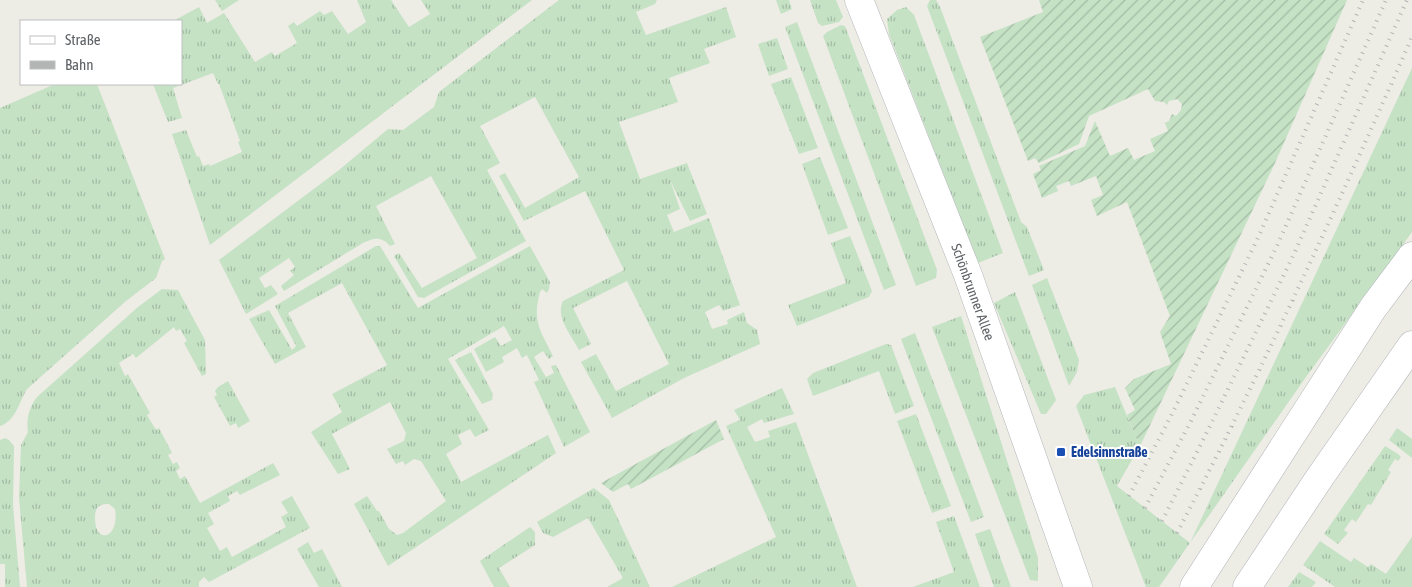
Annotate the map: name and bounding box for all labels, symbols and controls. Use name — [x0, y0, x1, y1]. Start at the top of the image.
legend — [20, 20, 182, 85]
text: Straße — [65, 31, 101, 48]
text: Bahn — [65, 56, 94, 73]
street label: Schönbrunner Allee — [948, 242, 998, 342]
place label: Edelsinnstraße — [1071, 444, 1148, 460]
marker: Edelsinnstraße — [1055, 446, 1067, 458]

